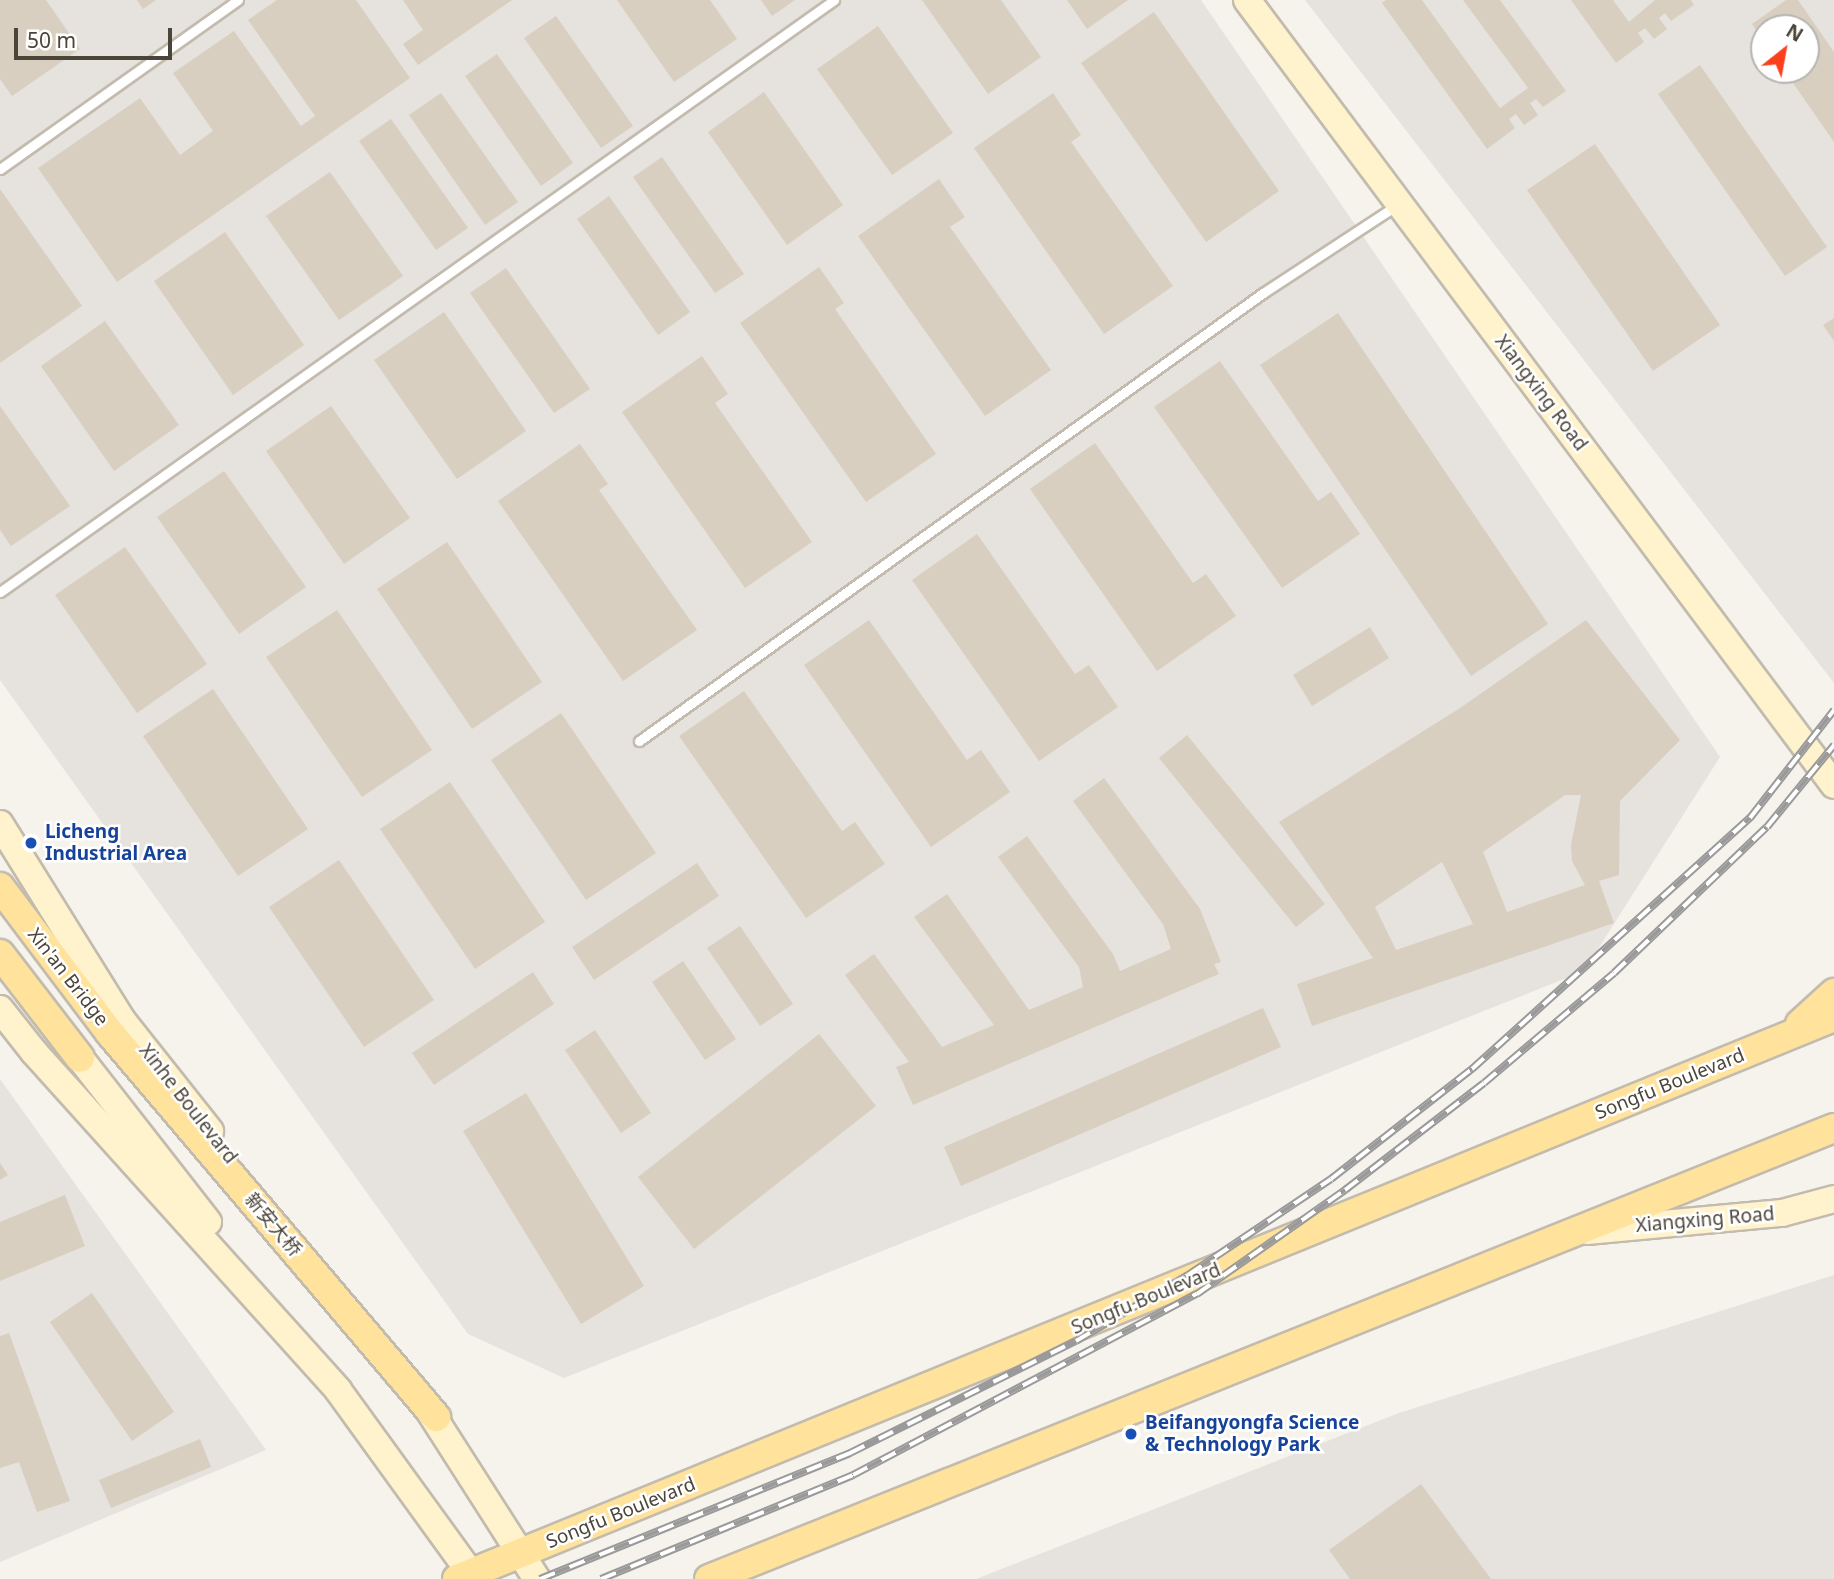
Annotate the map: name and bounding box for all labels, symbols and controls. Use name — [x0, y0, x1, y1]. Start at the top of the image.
scale bar — [18, 14, 175, 58]
north arrow — [1750, 14, 1820, 84]
text: N — [1781, 18, 1808, 48]
text: 50 m — [27, 26, 76, 54]
street label: Xiangxing Road — [1490, 331, 1592, 455]
place label: Licheng Industrial Area — [45, 821, 187, 865]
marker: Licheng Industrial Area — [23, 835, 39, 851]
street label: Xin'an Bridge — [23, 924, 113, 1030]
street label: Xinhe Boulevard — [134, 1040, 242, 1168]
street label: Songfu Boulevard — [1592, 1044, 1748, 1124]
street label: 新安大桥 — [240, 1189, 306, 1261]
street label: Xiangxing Road — [1635, 1203, 1775, 1237]
street label: Songfu Boulevard — [1068, 1259, 1224, 1339]
place label: Beifangyongfa Science & Technology Park — [1145, 1412, 1359, 1456]
marker: Beifangyongfa Science & Technology Park — [1123, 1426, 1139, 1442]
street label: Songfu Boulevard — [543, 1473, 699, 1553]

